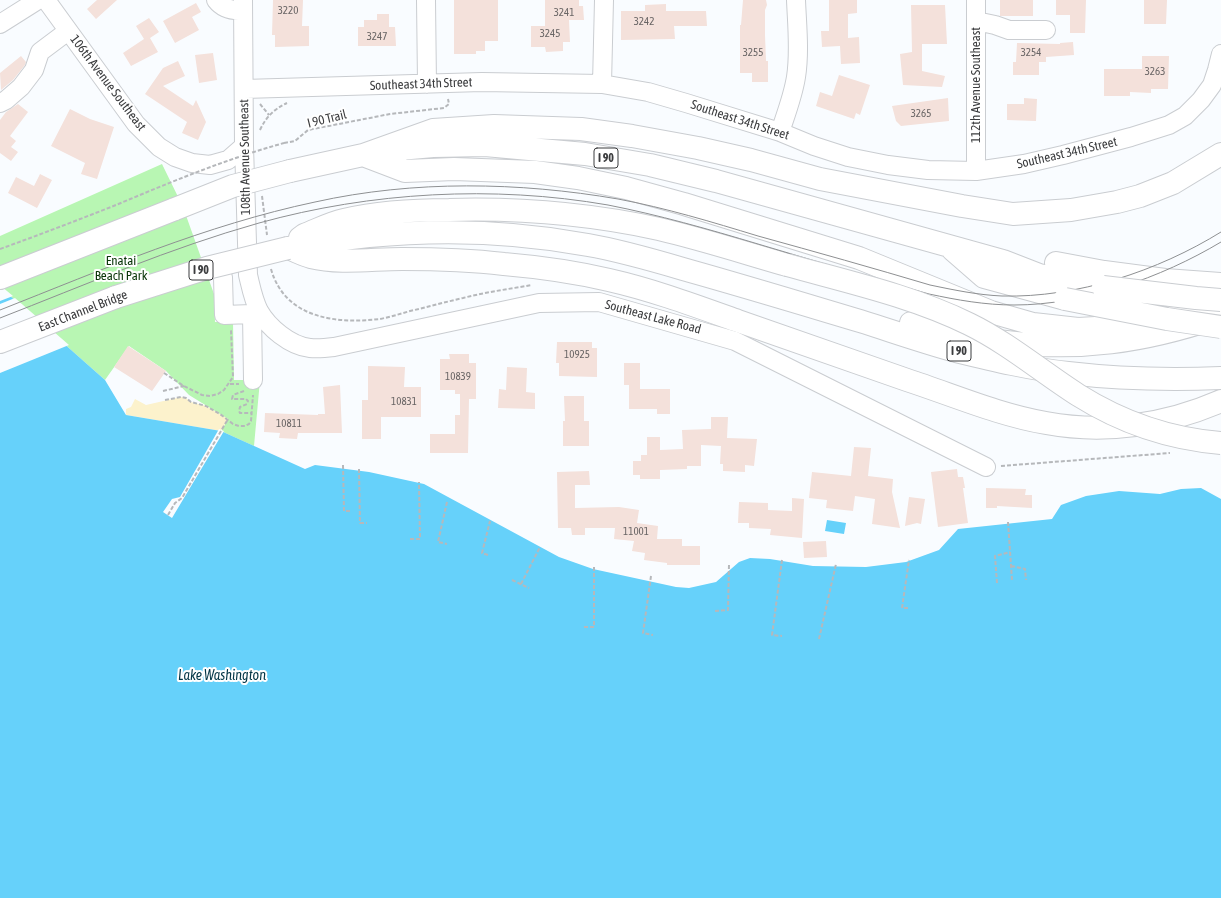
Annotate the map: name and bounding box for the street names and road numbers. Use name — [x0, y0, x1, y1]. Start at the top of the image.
street label: 112th Avenue Southeast — [968, 27, 984, 143]
street label: 106th Avenue Southeast — [67, 32, 149, 134]
street label: Southeast 34th Street — [369, 74, 473, 94]
street label: Southeast 34th Street — [689, 97, 791, 143]
street label: 108th Avenue Southeast — [236, 99, 254, 215]
street label: I 90 Trail — [306, 107, 348, 131]
street label: Southeast 34th Street — [1015, 134, 1119, 172]
road number: I 90 — [594, 148, 618, 168]
road number: I 90 — [189, 260, 213, 280]
street label: East Channel Bridge — [36, 287, 130, 335]
street label: Southeast Lake Road — [603, 297, 703, 337]
road number: I 90 — [947, 341, 971, 361]

